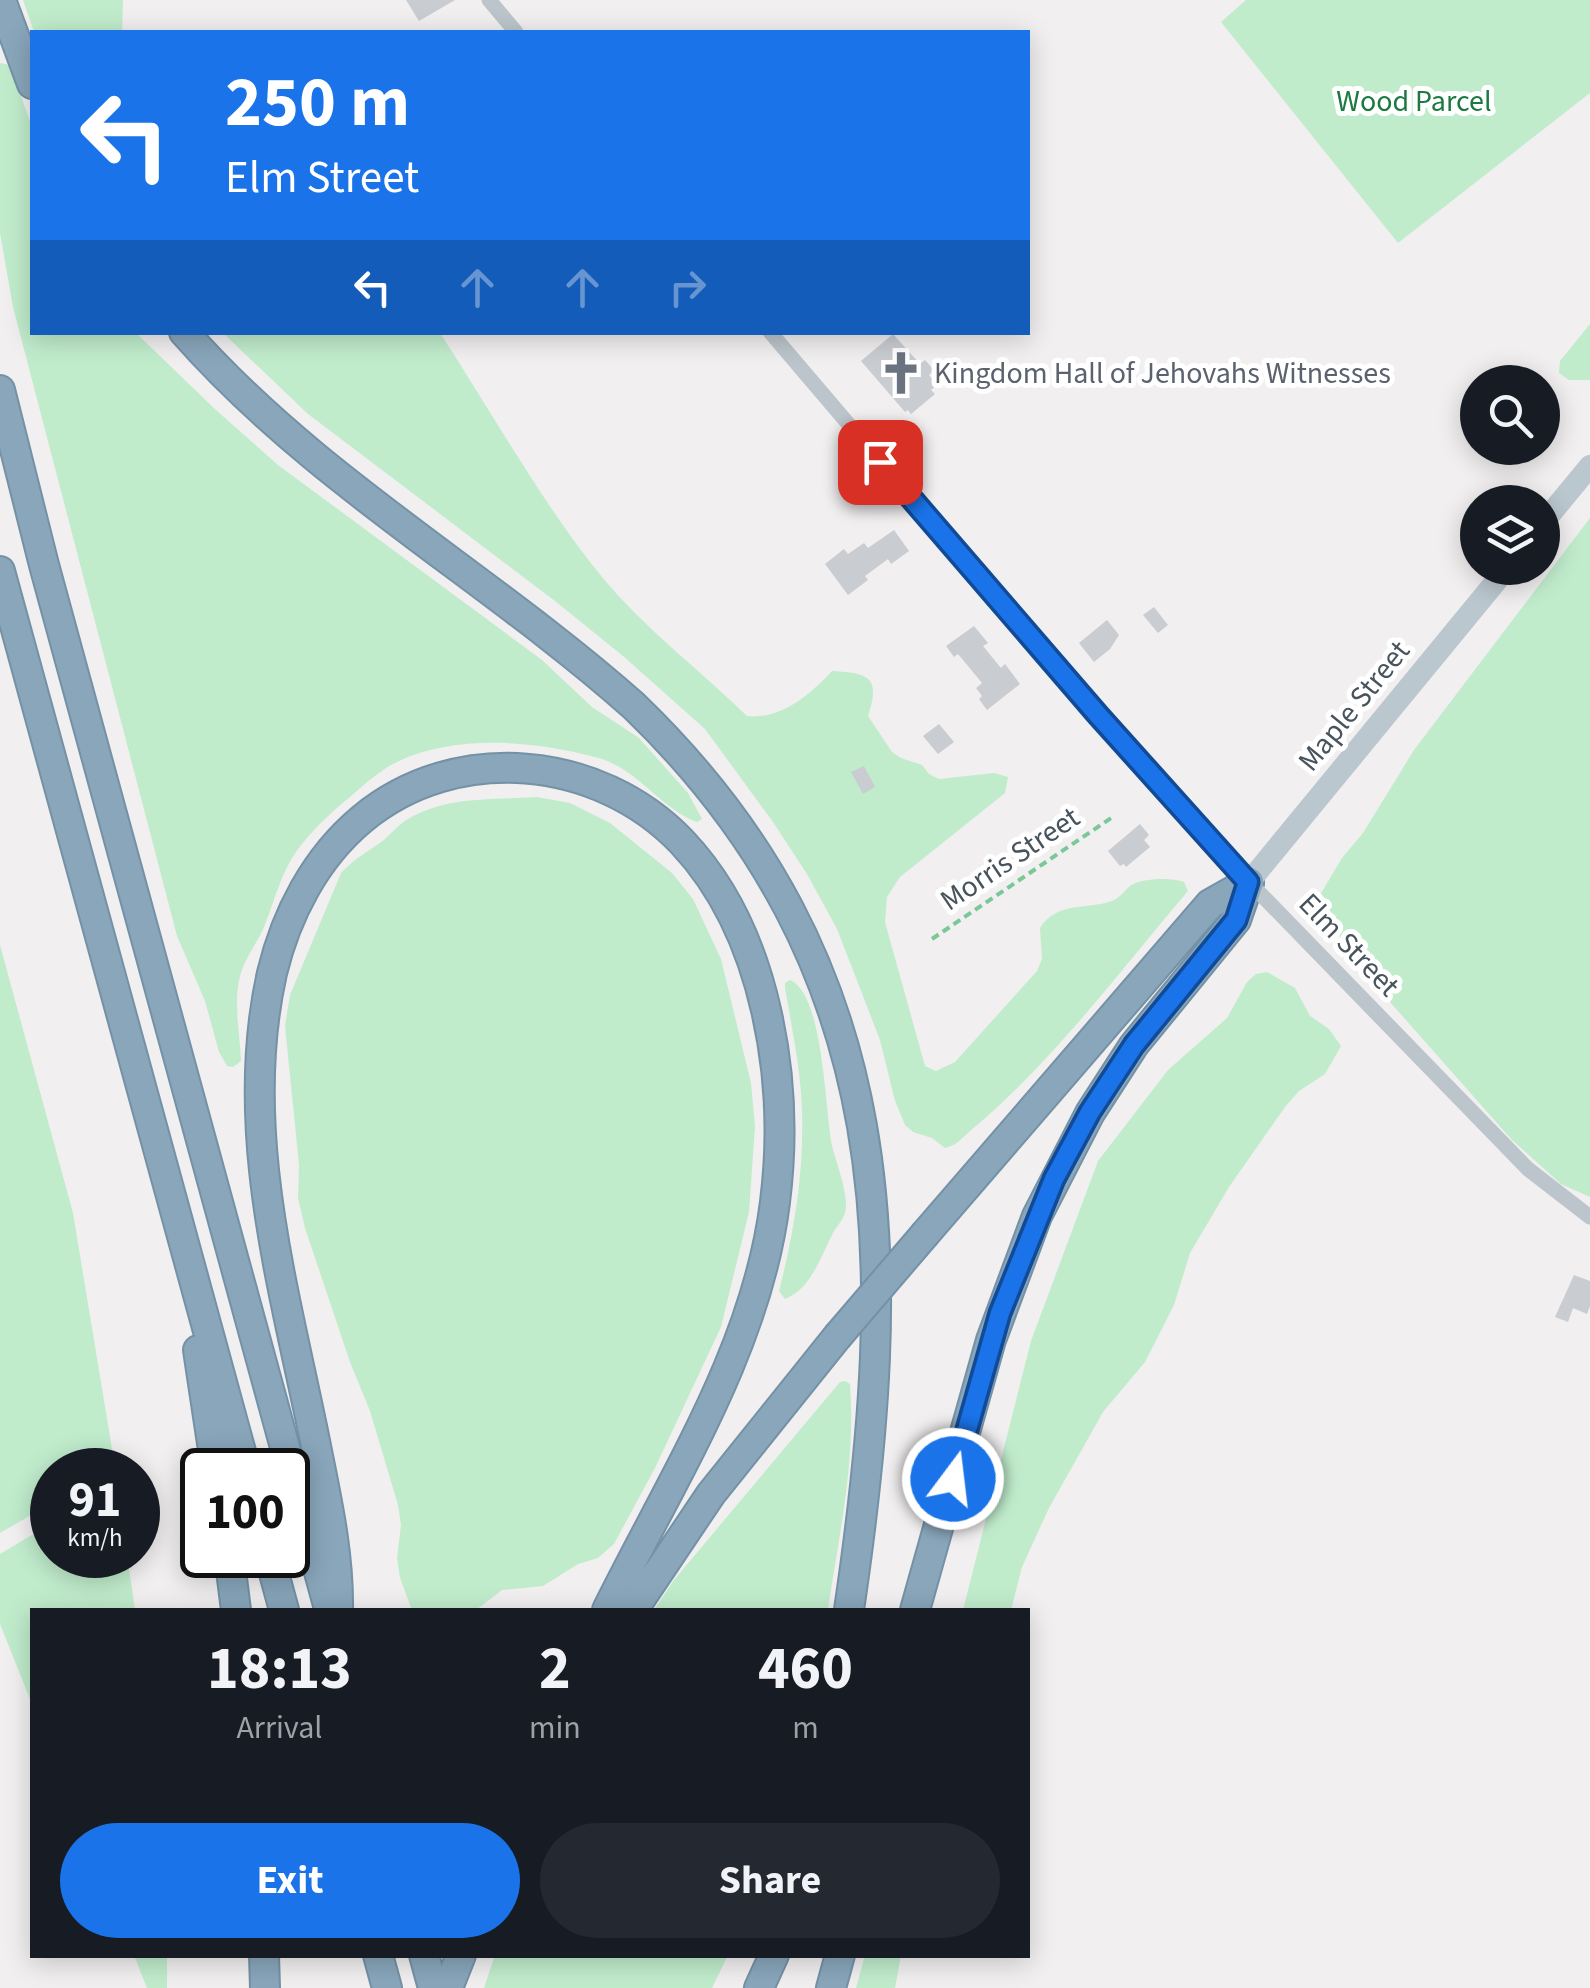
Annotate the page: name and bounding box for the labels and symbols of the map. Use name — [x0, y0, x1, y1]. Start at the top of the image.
park label: Wood Parcel — [1336, 80, 1492, 123]
church icon: Kingdom Hall of Jehovahs Witnesses — [877, 349, 925, 397]
place label: Kingdom Hall of Jehovahs Witnesses — [934, 352, 1391, 395]
pin — [838, 420, 923, 505]
street label: Maple Street — [1288, 631, 1420, 781]
street label: Morris Street — [932, 796, 1088, 922]
street label: Elm Street — [1289, 883, 1409, 1007]
position arrow — [901, 1427, 1005, 1531]
speed limit sign: 100 — [180, 1448, 310, 1578]

